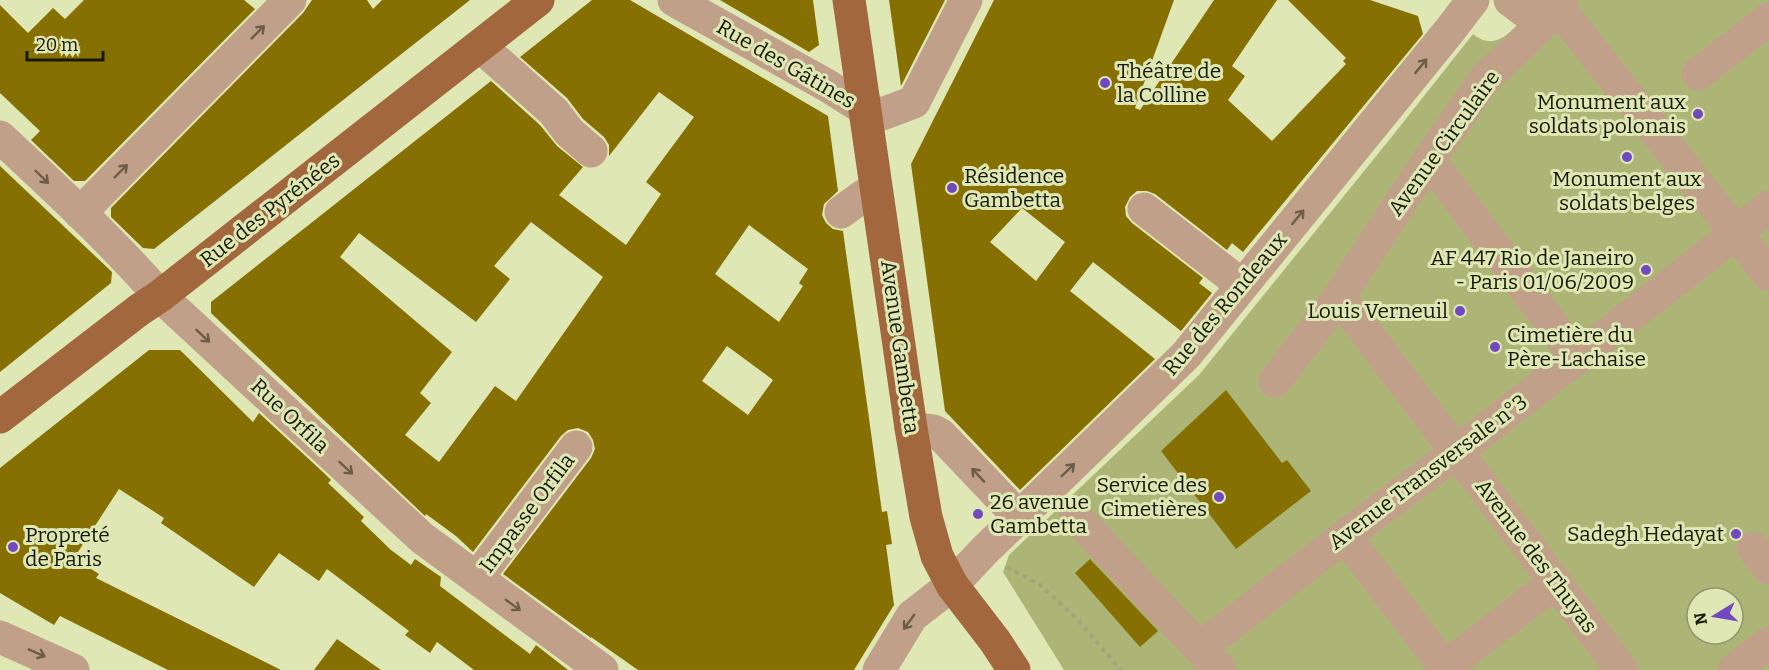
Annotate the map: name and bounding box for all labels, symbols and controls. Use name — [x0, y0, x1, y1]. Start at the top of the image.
street label: Rue des Gâtines — [712, 14, 860, 114]
scale bar — [27, 24, 104, 62]
one-way arrow — [251, 25, 265, 40]
text: 20 m — [36, 34, 78, 56]
place label: Théâtre de la Colline — [1117, 58, 1221, 108]
one-way arrow — [1414, 59, 1428, 74]
street label: Avenue Circulaire — [1383, 65, 1505, 221]
marker: Théâtre de la Colline — [1098, 76, 1112, 90]
place label: Monument aux soldats polonais — [1529, 89, 1686, 139]
marker: Monument aux soldats polonais — [1691, 107, 1705, 121]
street label: Rue des Pyrénées — [195, 147, 345, 273]
marker: Monument aux soldats belges — [1620, 150, 1634, 164]
place label: Résidence Gambetta — [964, 163, 1064, 213]
one-way arrow — [114, 164, 129, 179]
place label: Monument aux soldats belges — [1552, 166, 1702, 216]
one-way arrow — [35, 170, 50, 184]
marker: Résidence Gambetta — [945, 181, 959, 195]
one-way arrow — [1291, 209, 1304, 225]
street label: Rue des Rondeaux — [1158, 227, 1293, 381]
place label: AF 447 Rio de Janeiro - Paris 01/06/2009 — [1431, 245, 1634, 295]
street label: Avenue Gambetta — [875, 259, 925, 436]
marker: AF 447 Rio de Janeiro - Paris 01/06/2009 — [1639, 263, 1653, 277]
place label: Louis Verneuil — [1307, 298, 1448, 324]
marker: Louis Verneuil — [1453, 304, 1467, 318]
place label: Cimetière du Père-Lachaise — [1507, 322, 1646, 372]
one-way arrow — [195, 329, 210, 343]
marker: Cimetière du Père-Lachaise — [1488, 340, 1502, 354]
street label: Rue Orfila — [245, 373, 335, 459]
street label: Avenue Transversale n°3 — [1324, 389, 1532, 555]
street label: Impasse Orfila — [474, 448, 581, 578]
one-way arrow — [338, 461, 353, 475]
one-way arrow — [1060, 462, 1075, 477]
one-way arrow — [971, 468, 985, 483]
place label: Service des Cimetières — [1097, 472, 1207, 522]
street label: Avenue des Thuyas — [1470, 474, 1602, 638]
place label: 26 avenue Gambetta — [990, 489, 1089, 539]
marker: Service des Cimetières — [1212, 490, 1226, 504]
marker: 26 avenue Gambetta — [971, 507, 985, 521]
place label: Sadegh Hedayat — [1567, 521, 1724, 547]
place label: Propreté de Paris — [25, 522, 110, 572]
marker: Sadegh Hedayat — [1729, 527, 1743, 541]
marker: Propreté de Paris — [6, 540, 20, 554]
north arrow — [1685, 586, 1745, 646]
one-way arrow — [504, 598, 520, 611]
text: N — [1690, 611, 1711, 627]
one-way arrow — [903, 614, 916, 630]
one-way arrow — [27, 648, 45, 660]

